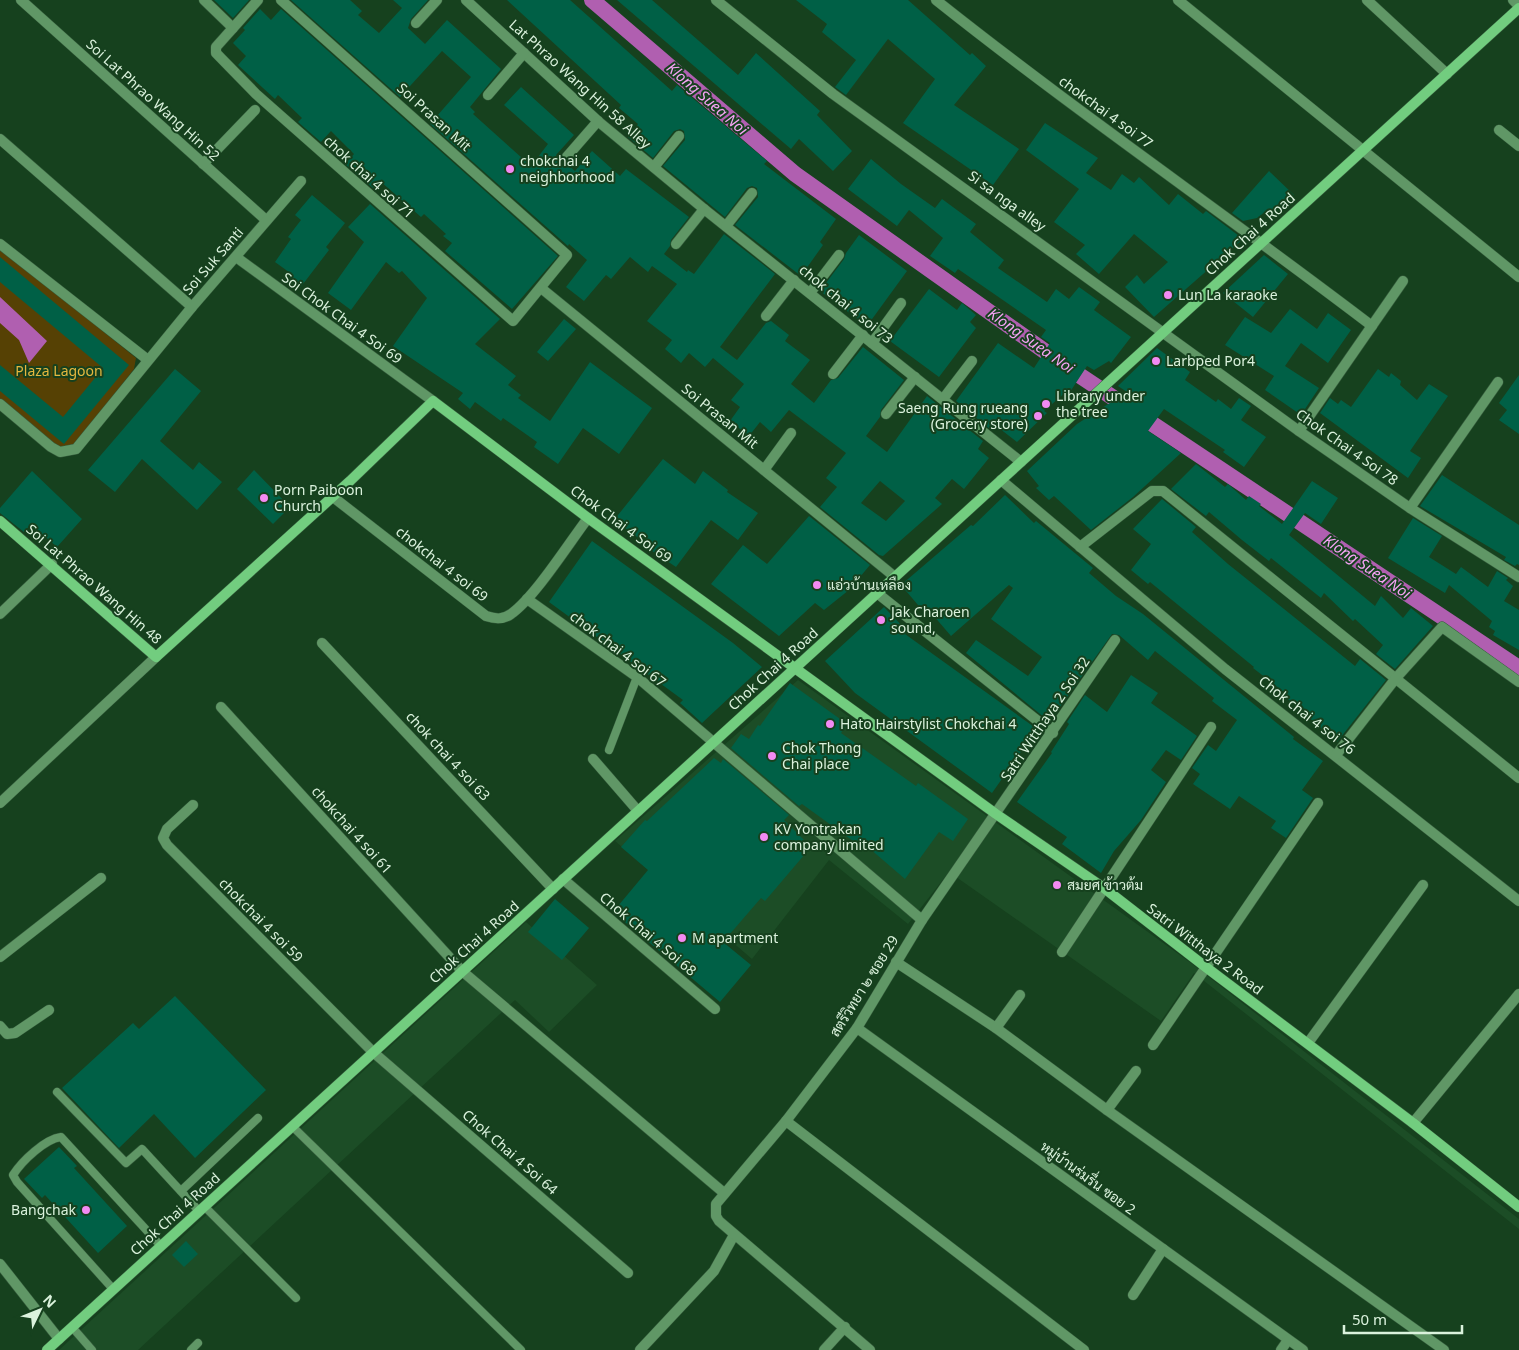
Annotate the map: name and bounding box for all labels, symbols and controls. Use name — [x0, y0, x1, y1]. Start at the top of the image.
street label: Lat Phrao Wang Hin 58 Alley — [505, 15, 656, 153]
street label: Soi Lat Phrao Wang Hin 52 — [82, 34, 224, 165]
water label: Klong Suea Noi — [663, 58, 753, 140]
street label: chokchai 4 soi 77 — [1055, 71, 1157, 152]
street label: Soi Prasan Mit — [393, 78, 475, 155]
street label: chok chai 4 soi 71 — [320, 131, 419, 222]
place label: chokchai 4 neighborhood — [520, 151, 615, 186]
marker: chokchai 4 neighborhood — [504, 163, 516, 175]
street label: Si sa nga alley — [965, 166, 1051, 236]
street label: Chok Chai 4 Road — [1201, 188, 1299, 279]
street label: Soi Suk Santi — [178, 223, 247, 299]
street label: chok chai 4 soi 73 — [795, 260, 897, 347]
street label: Soi Chok Chai 4 Soi 69 — [278, 268, 406, 368]
place label: Lun La karaoke — [1178, 285, 1278, 304]
marker: Lun La karaoke — [1162, 289, 1174, 301]
water label: Klong Suea Noi — [984, 303, 1080, 378]
place label: Larbped Por4 — [1166, 351, 1255, 370]
marker: Larbped Por4 — [1150, 355, 1162, 367]
park label: Plaza Lagoon — [15, 361, 103, 380]
street label: Soi Prasan Mit — [678, 379, 763, 452]
place label: Library under the tree — [1056, 386, 1145, 421]
place label: Saeng Rung rueang (Grocery store) — [898, 398, 1028, 433]
marker: Library under the tree — [1040, 398, 1052, 410]
street label: Chok Chai 4 Soi 78 — [1292, 404, 1402, 489]
marker: Saeng Rung rueang (Grocery store) — [1032, 410, 1044, 422]
place label: Porn Paiboon Church — [274, 480, 363, 515]
street label: Chok Chai 4 Soi 69 — [567, 480, 676, 567]
marker: Porn Paiboon Church — [258, 492, 270, 504]
street label: Soi Lat Phrao Wang Hin 48 — [23, 519, 166, 648]
street label: chokchai 4 soi 69 — [392, 522, 492, 606]
water label: Klong Suea Noi — [1320, 530, 1416, 603]
place label: แอ่วบ้านเหลือง — [827, 575, 911, 594]
marker: แอ่วบ้านเหลือง — [811, 579, 823, 591]
place label: Jak Charoen sound, — [889, 602, 970, 637]
street label: chok chai 4 soi 67 — [566, 606, 670, 691]
marker: Jak Charoen sound, — [875, 614, 887, 626]
street label: Chok Chai 4 Road — [724, 623, 822, 714]
street label: Satri Witthaya 2 Soi 32 — [996, 653, 1093, 785]
street label: Chok chai 4 soi 76 — [1255, 671, 1360, 758]
street label: chok chai 4 soi 63 — [402, 707, 495, 804]
place label: Hato Hairstylist Chokchai 4 — [840, 714, 1016, 733]
marker: Hato Hairstylist Chokchai 4 — [824, 718, 836, 730]
place label: Chok Thong Chai place — [782, 738, 861, 773]
marker: Chok Thong Chai place — [766, 750, 778, 762]
street label: chokchai 4 soi 61 — [308, 782, 397, 878]
place label: KV Yontrakan company limited — [774, 819, 884, 854]
marker: KV Yontrakan company limited — [758, 831, 770, 843]
street label: chokchai 4 soi 59 — [215, 873, 308, 966]
place label: สมยศ ข้าวต้ม — [1067, 875, 1143, 894]
marker: สมยศ ข้าวต้ม — [1051, 879, 1063, 891]
street label: Chok Chai 4 Soi 68 — [596, 888, 701, 980]
street label: Chok Chai 4 Road — [425, 896, 523, 987]
street label: Satri Witthaya 2 Road — [1143, 899, 1267, 999]
place label: M apartment — [692, 928, 778, 947]
marker: M apartment — [676, 932, 688, 944]
street label: สตรีวิทยา ๒ ซอย 29 — [825, 932, 902, 1040]
street label: Chok Chai 4 Soi 64 — [459, 1105, 562, 1198]
street label: หมู่บ้านร่มรื่น ซอย 2 — [1036, 1135, 1141, 1219]
street label: Chok Chai 4 Road — [126, 1168, 224, 1259]
place label: Bangchak — [11, 1200, 77, 1219]
marker: Bangchak — [80, 1204, 92, 1216]
north arrow — [15, 1285, 65, 1335]
text: N — [39, 1290, 61, 1311]
scale bar — [1344, 1302, 1462, 1334]
text: 50 m — [1352, 1309, 1387, 1329]

